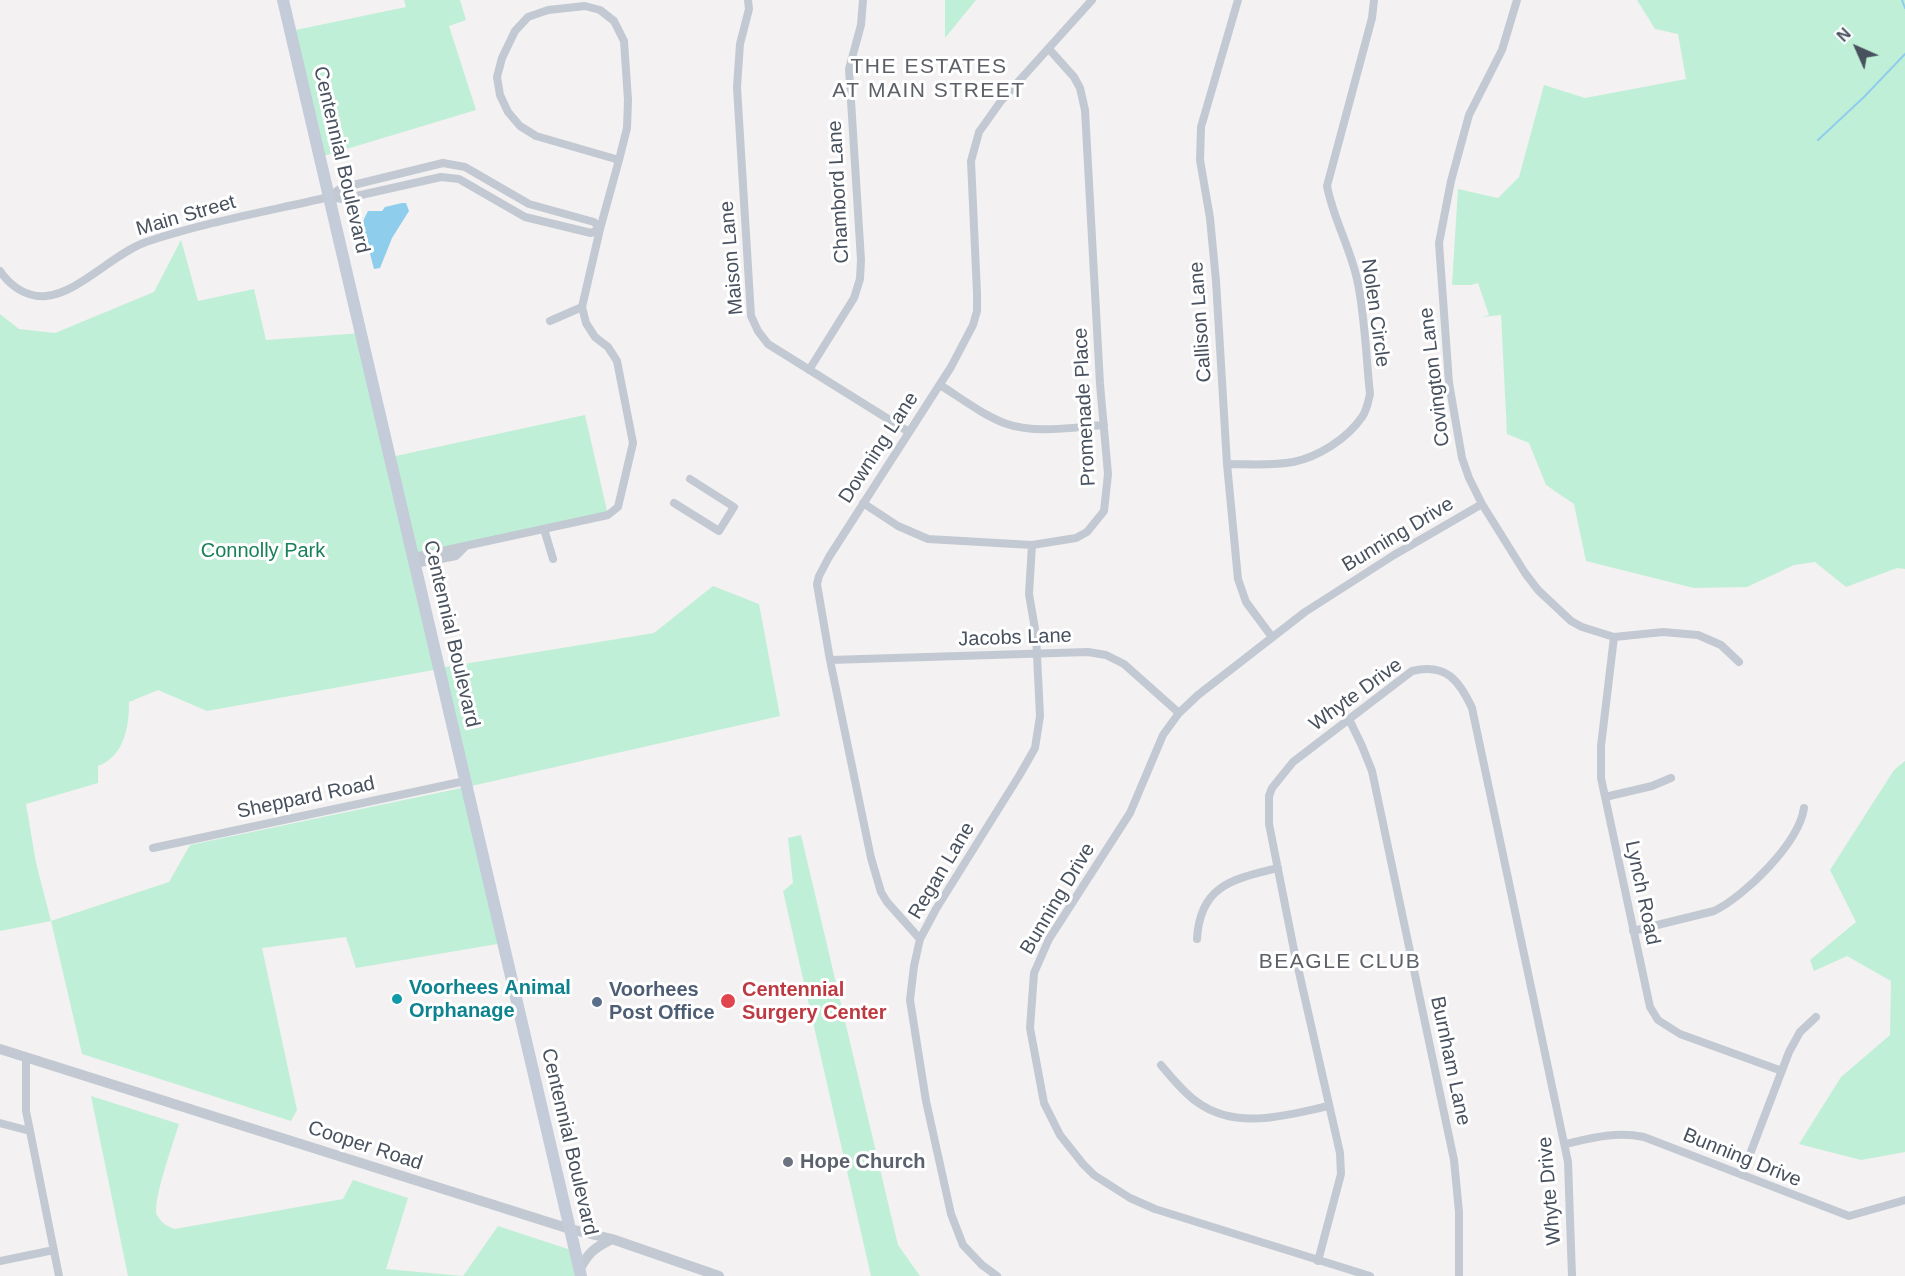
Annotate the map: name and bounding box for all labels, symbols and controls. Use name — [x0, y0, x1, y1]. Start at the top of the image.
north arrow — [1827, 18, 1887, 78]
text: N — [1834, 25, 1854, 45]
district label: THE ESTATES AT MAIN STREET — [832, 54, 1026, 104]
street label: Centennial Boulevard — [308, 64, 374, 256]
street label: Chambord Lane — [823, 120, 855, 264]
street label: Main Street — [134, 190, 238, 242]
street label: Maison Lane — [715, 200, 749, 316]
street label: Nolen Circle — [1356, 257, 1394, 369]
street label: Callison Lane — [1185, 261, 1217, 383]
street label: Covington Lane — [1415, 306, 1455, 448]
street label: Promenade Place — [1069, 327, 1101, 487]
street label: Downing Lane — [834, 388, 924, 508]
street label: Bunning Drive — [1338, 492, 1458, 578]
street label: Centennial Boulevard — [418, 538, 484, 730]
park label: Connolly Park — [201, 539, 325, 563]
street label: Jacobs Lane — [958, 624, 1072, 652]
street label: Whyte Drive — [1305, 653, 1407, 737]
street label: Sheppard Road — [235, 772, 377, 824]
street label: Regan Lane — [904, 818, 980, 924]
street label: Bunning Drive — [1015, 839, 1101, 959]
street label: Lynch Road — [1619, 839, 1665, 947]
district label: BEAGLE CLUB — [1259, 949, 1421, 975]
place label: Voorhees Animal Orphanage — [409, 976, 571, 1023]
place label: Voorhees Post Office — [609, 978, 715, 1025]
place label: Centennial Surgery Center — [742, 978, 886, 1025]
marker: Voorhees Animal Orphanage — [390, 992, 404, 1006]
marker: Centennial Surgery Center — [719, 992, 737, 1010]
street label: Burnham Lane — [1425, 994, 1475, 1128]
marker: Voorhees Post Office — [590, 995, 604, 1009]
street label: Centennial Boulevard — [536, 1046, 602, 1238]
street label: Cooper Road — [305, 1116, 425, 1176]
street label: Bunning Drive — [1679, 1123, 1805, 1193]
street label: Whyte Drive — [1533, 1136, 1567, 1246]
place label: Hope Church — [800, 1150, 926, 1174]
marker: Hope Church — [781, 1155, 795, 1169]

